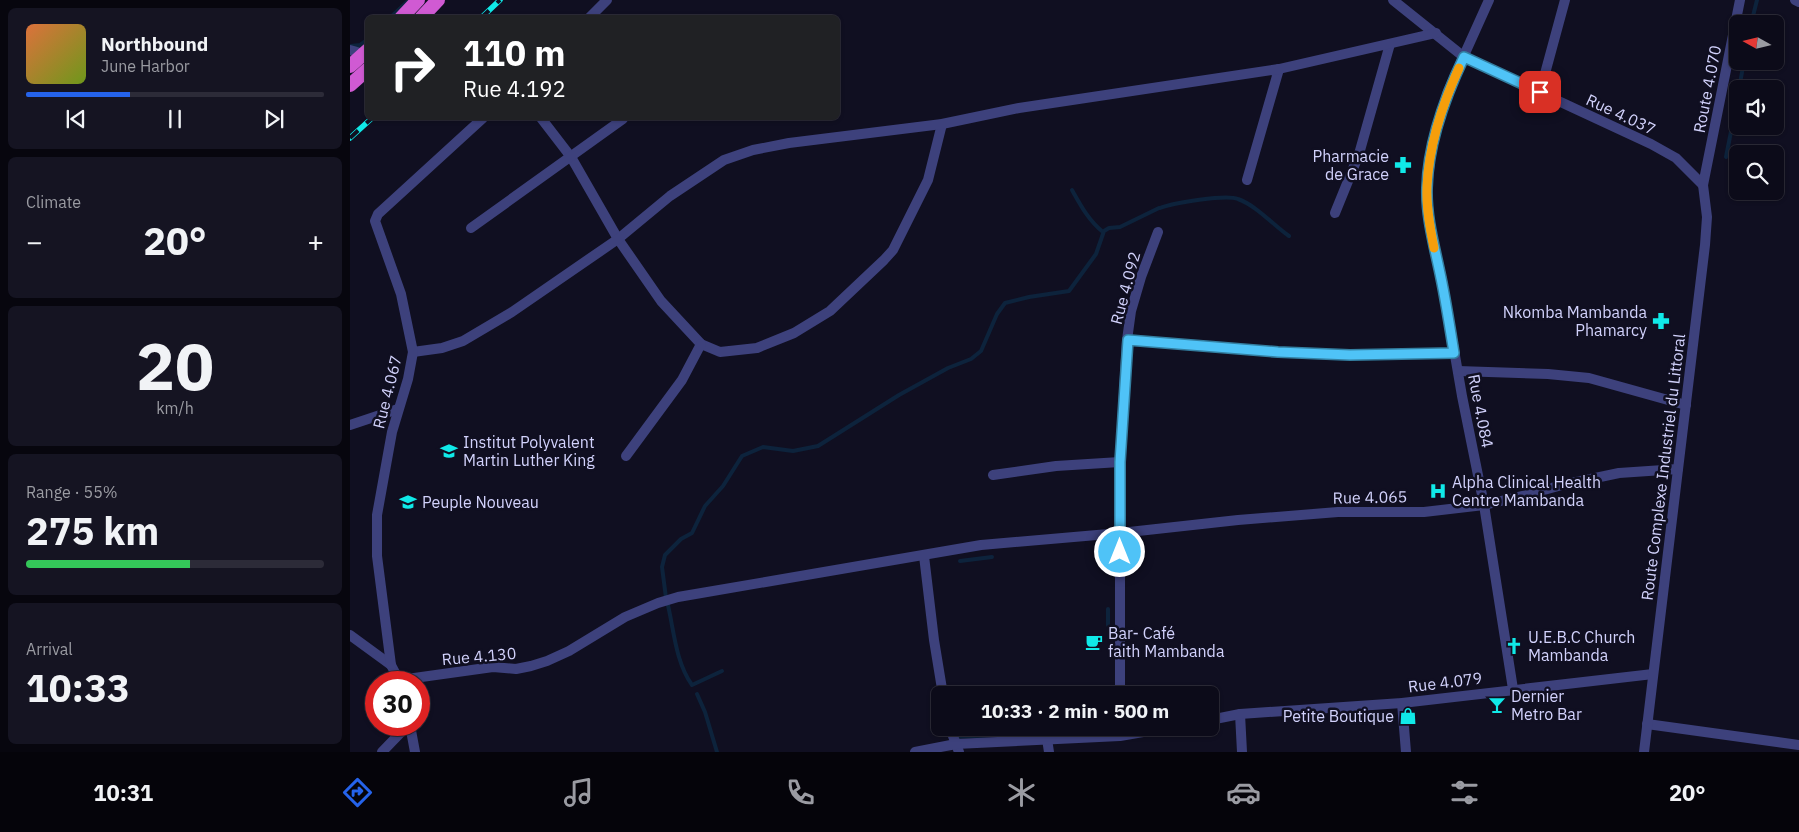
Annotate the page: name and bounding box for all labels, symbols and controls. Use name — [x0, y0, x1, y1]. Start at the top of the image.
north arrow — [1729, 15, 1784, 70]
map controls — [1729, 15, 1784, 200]
text: 110 m — [463, 30, 566, 76]
text: Northbound — [101, 32, 208, 56]
icon: right — [380, 35, 445, 100]
street label: Route 4.070 — [1689, 43, 1725, 135]
text: June Harbor — [101, 56, 190, 76]
pin — [1519, 71, 1561, 113]
text: Rue 4.192 — [463, 74, 566, 103]
icon: arrive — [1526, 78, 1554, 106]
button: sound — [1729, 80, 1784, 135]
street label: Rue 4.037 — [1583, 89, 1659, 139]
icon: previous — [62, 105, 90, 133]
icon: pause — [161, 105, 189, 133]
icon: next — [260, 105, 288, 133]
button: search — [1729, 145, 1784, 200]
place label: Pharmacie de Grace — [1312, 146, 1389, 184]
pharmacy icon: Pharmacie de Grace — [1393, 155, 1413, 175]
text: Climate — [26, 192, 81, 212]
text: 20° — [143, 216, 207, 265]
text: − — [26, 223, 43, 260]
text: + — [307, 223, 324, 260]
street label: Rue 4.092 — [1106, 249, 1144, 327]
place label: Nkomba Mambanda Phamarcy — [1503, 302, 1647, 340]
pharmacy icon: Nkomba Mambanda Phamarcy — [1651, 311, 1671, 331]
text: 20 — [136, 323, 214, 408]
street label: Route Complexe Industriel du Littoral — [1637, 333, 1689, 601]
street label: Rue 4.067 — [368, 353, 406, 431]
street label: Rue 4.084 — [1464, 372, 1498, 450]
text: km/h — [156, 398, 194, 418]
place label: Institut Polyvalent Martin Luther King — [463, 432, 595, 470]
school or university icon: Institut Polyvalent Martin Luther King — [439, 441, 459, 461]
place label: Alpha Clinical Health Centre Mambanda — [1452, 472, 1601, 510]
hospital icon: Alpha Clinical Health Centre Mambanda — [1428, 481, 1448, 501]
text: Range · 55% — [26, 482, 118, 502]
street label: Rue 4.065 — [1333, 486, 1407, 508]
school or university icon: Peuple Nouveau — [398, 492, 418, 512]
place label: Peuple Nouveau — [422, 492, 539, 512]
text: 275 km — [26, 506, 159, 555]
position arrow — [1093, 525, 1145, 577]
place label: Bar- Café faith Mambanda — [1108, 623, 1225, 661]
place label: U.E.B.C Church Mambanda — [1528, 627, 1635, 665]
cafe icon: Bar- Café faith Mambanda — [1084, 632, 1104, 652]
church icon: U.E.B.C Church Mambanda — [1504, 636, 1524, 656]
text: Arrival — [26, 639, 73, 659]
street label: Rue 4.130 — [441, 643, 517, 669]
text: 10:33 — [26, 663, 130, 712]
street label: Rue 4.079 — [1407, 668, 1483, 696]
speed limit sign: 30 — [365, 671, 430, 736]
place label: Dernier Metro Bar — [1511, 686, 1582, 724]
bar icon: Dernier Metro Bar — [1487, 695, 1507, 715]
text: 10:33 · 2 min · 500 m — [981, 699, 1169, 723]
place label: Petite Boutique — [1283, 706, 1394, 726]
shop icon: Petite Boutique — [1398, 706, 1418, 726]
icon: directions — [340, 775, 375, 810]
icon: music — [561, 775, 596, 810]
icon: phone — [783, 775, 818, 810]
icon: climate — [1004, 775, 1039, 810]
icon: car — [1226, 775, 1261, 810]
icon: filters — [1447, 775, 1482, 810]
text: 10:31 — [93, 778, 153, 807]
text: 20° — [1669, 778, 1706, 807]

